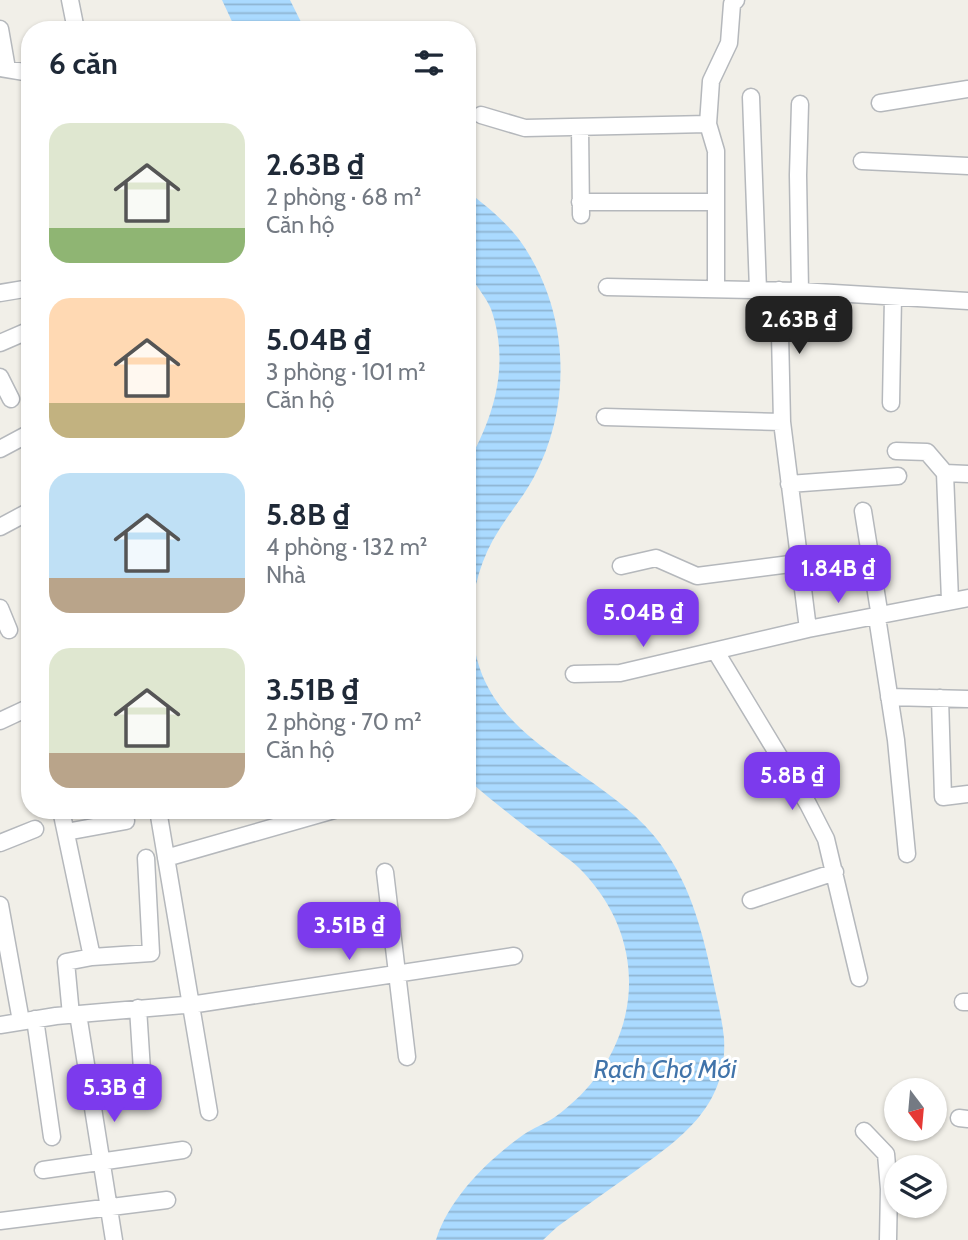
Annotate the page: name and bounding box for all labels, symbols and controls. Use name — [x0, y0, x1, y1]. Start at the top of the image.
icon: filters — [410, 44, 448, 82]
text: 6 căn — [49, 45, 118, 82]
text: 2.63B ₫ — [266, 146, 364, 183]
icon: home — [105, 151, 189, 235]
text: 2 phòng · 68 m² — [266, 183, 421, 211]
text: Căn hộ — [266, 211, 334, 239]
pin: 2.63B ₫ — [734, 296, 864, 356]
text: 2.63B ₫ — [761, 305, 837, 333]
text: 5.04B ₫ — [266, 321, 371, 358]
icon: home — [105, 326, 189, 410]
text: 3 phòng · 101 m² — [266, 358, 426, 386]
text: Căn hộ — [266, 386, 334, 414]
text: 5.8B ₫ — [266, 496, 350, 533]
icon: home — [105, 501, 189, 585]
text: 4 phòng · 132 m² — [266, 533, 428, 561]
pin: 1.84B ₫ — [773, 546, 903, 605]
text: 1.84B ₫ — [801, 554, 875, 582]
text: Nhà — [266, 561, 306, 589]
pin: 5.04B ₫ — [578, 590, 708, 649]
text: 5.04B ₫ — [603, 598, 683, 626]
text: 3.51B ₫ — [266, 671, 359, 708]
icon: home — [105, 676, 189, 760]
text: 2 phòng · 70 m² — [266, 708, 422, 736]
text: Căn hộ — [266, 736, 334, 764]
pin: 5.8B ₫ — [735, 752, 849, 812]
text: 5.8B ₫ — [760, 761, 824, 789]
pin: 3.51B ₫ — [284, 902, 414, 962]
text: 3.51B ₫ — [313, 911, 385, 939]
water label: Rạch Chợ Mới — [593, 1053, 737, 1085]
pin: 5.3B ₫ — [57, 1064, 171, 1124]
text: 5.3B ₫ — [83, 1073, 145, 1101]
north arrow — [884, 1078, 947, 1141]
map controls — [884, 1078, 947, 1218]
button: layers — [884, 1155, 947, 1218]

